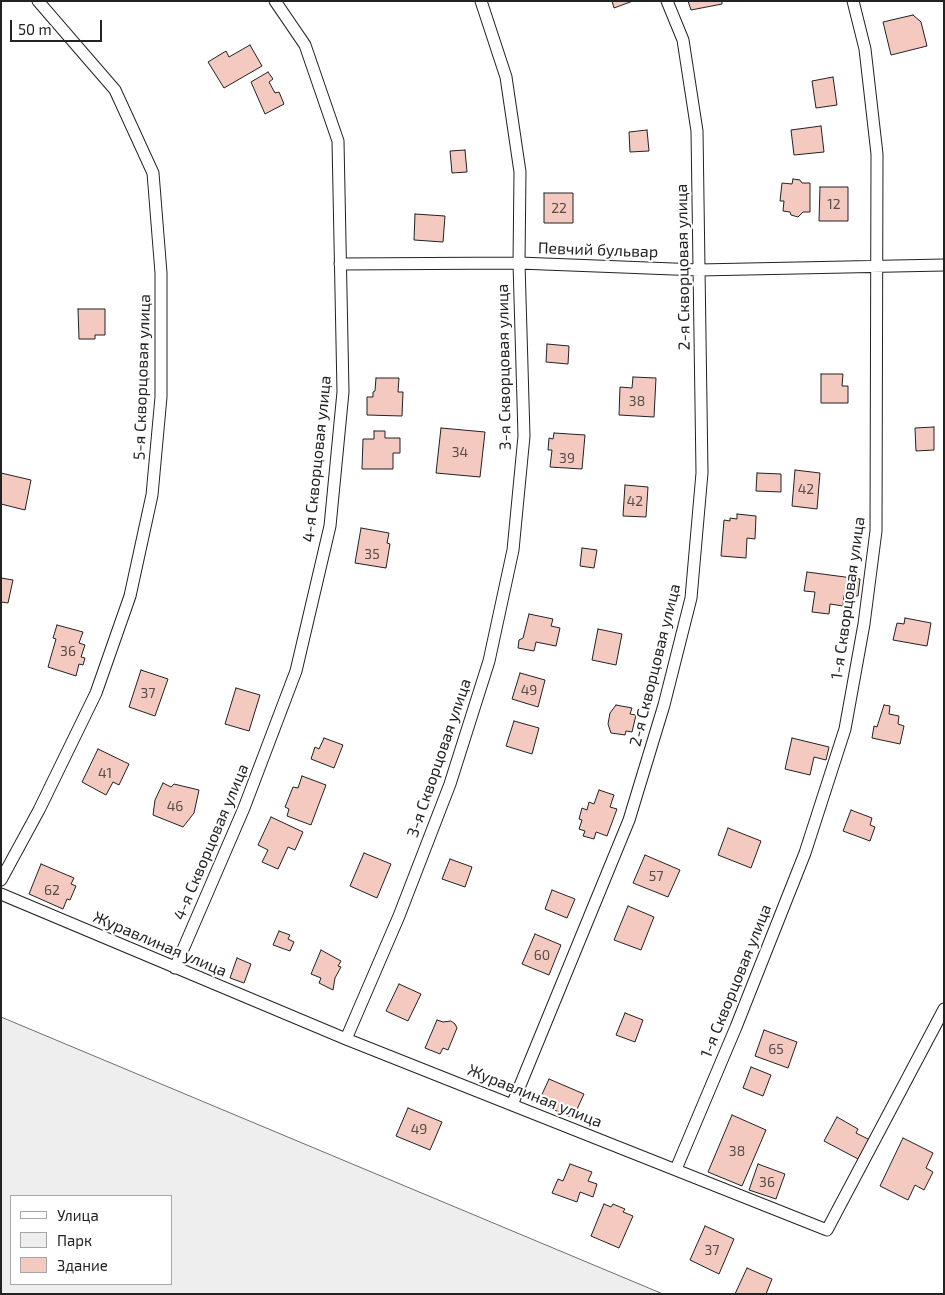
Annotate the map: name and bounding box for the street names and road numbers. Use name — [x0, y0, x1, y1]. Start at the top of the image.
street label: 2-я Скворцовая улица — [672, 184, 694, 350]
street label: Певчий бульвар — [538, 238, 658, 262]
street label: 3-я Скворцовая улица — [493, 284, 515, 450]
street label: 5-я Скворцовая улица — [130, 294, 154, 460]
street label: 4-я Скворцовая улица — [299, 375, 335, 543]
street label: 1-я Скворцовая улица — [827, 515, 869, 681]
street label: 2-я Скворцовая улица — [626, 582, 684, 748]
street label: 3-я Скворцовая улица — [403, 676, 475, 840]
street label: 4-я Скворцовая улица — [169, 761, 253, 923]
street label: 1-я Скворцовая улица — [696, 901, 776, 1061]
street label: Журавлиная улица — [90, 907, 230, 981]
street label: Журавлиная улица — [465, 1060, 605, 1132]

